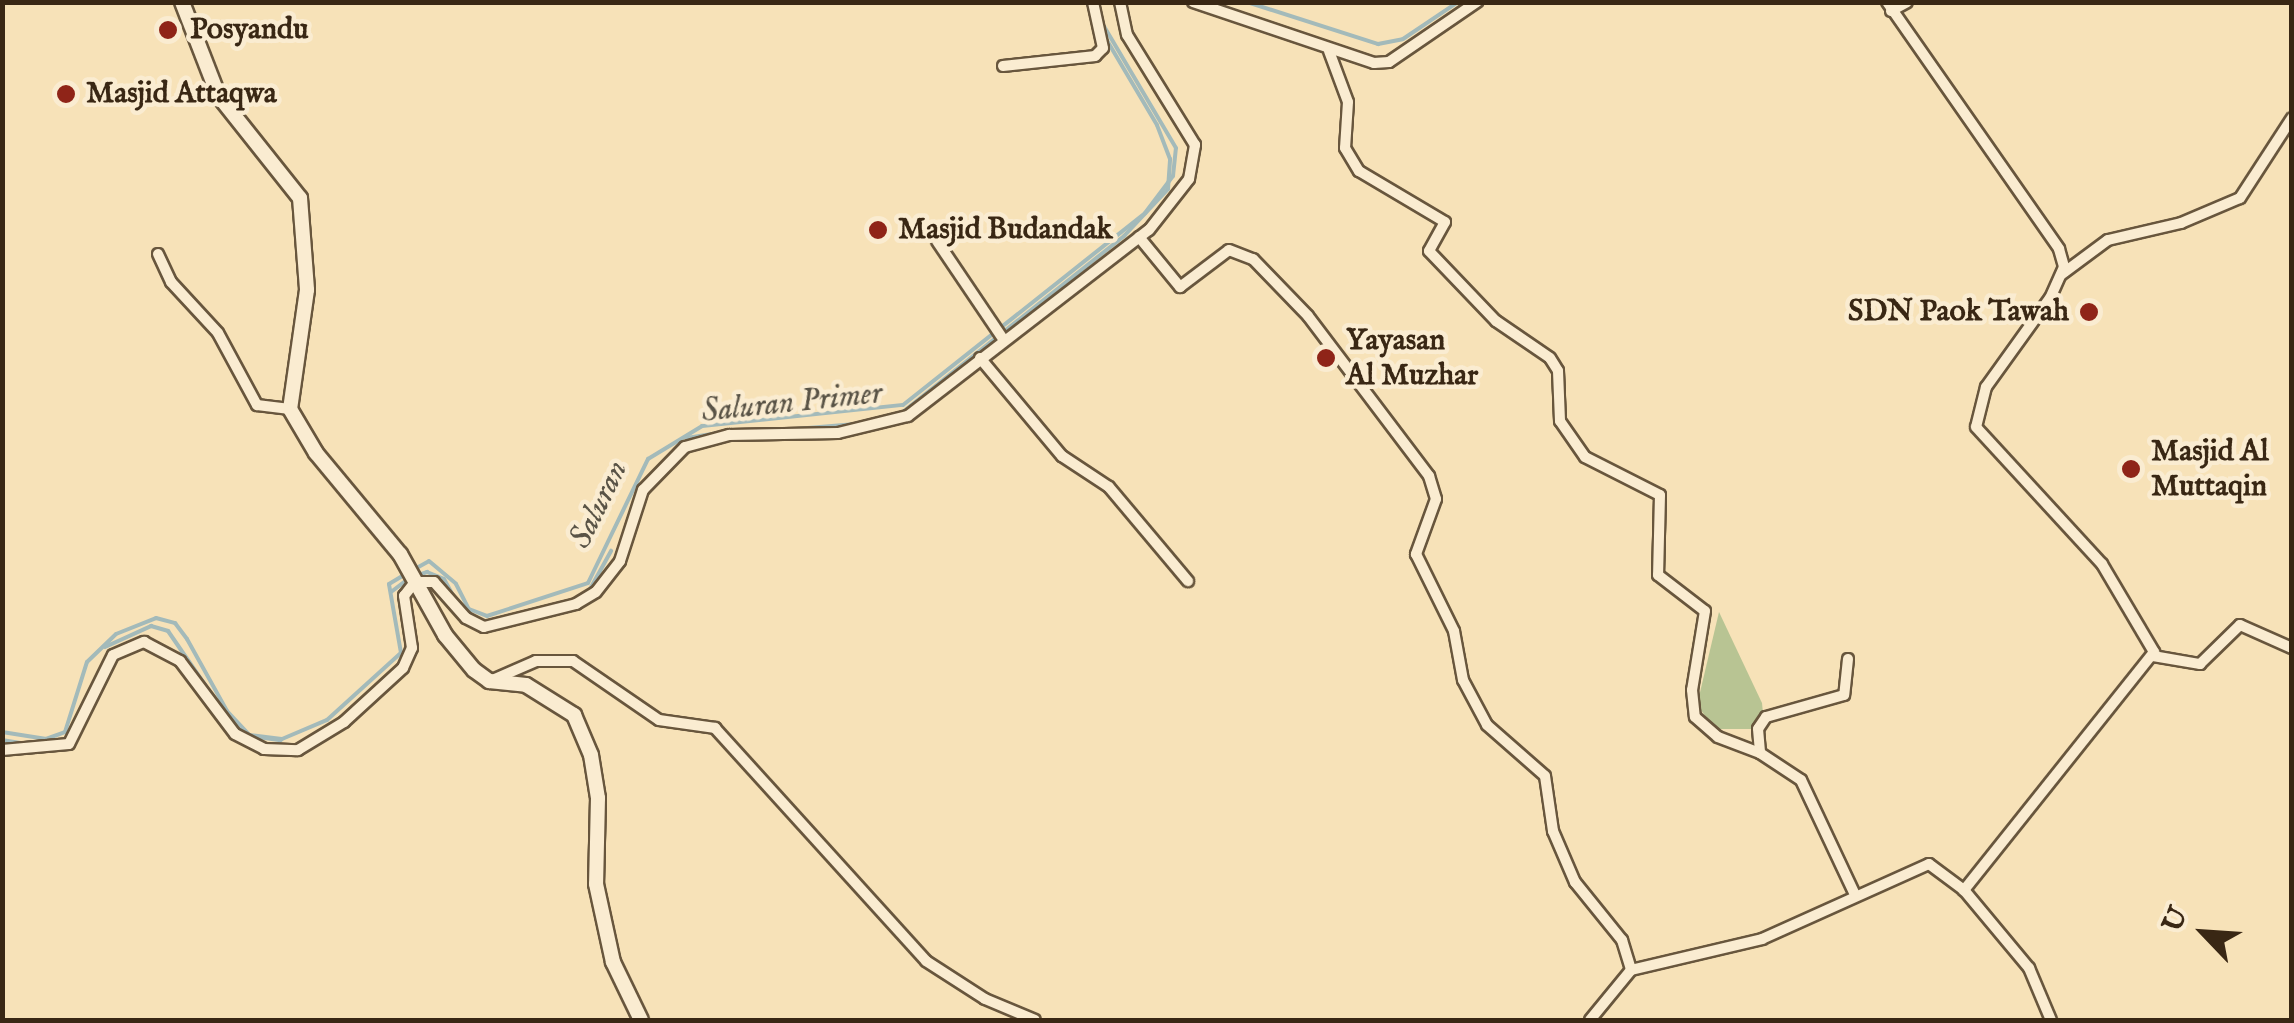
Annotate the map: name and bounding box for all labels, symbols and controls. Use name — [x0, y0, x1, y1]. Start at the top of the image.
place label: Posyandu — [190, 12, 308, 48]
marker: Posyandu — [155, 17, 181, 43]
place label: Masjid Attaqwa — [86, 76, 277, 112]
marker: Masjid Attaqwa — [55, 83, 77, 105]
place label: Masjid Budandak — [898, 212, 1113, 248]
marker: Masjid Budandak — [867, 219, 889, 241]
place label: SDN Paok Tawah — [1848, 294, 2069, 330]
marker: SDN Paok Tawah — [2078, 301, 2100, 323]
place label: Yayasan Al Muzhar — [1346, 323, 1478, 394]
marker: Yayasan Al Muzhar — [1315, 347, 1337, 369]
water label: Saluran Primer — [700, 375, 884, 433]
place label: Masjid Al Muttaqin — [2151, 434, 2269, 504]
water label: Saluran — [562, 455, 638, 555]
marker: Masjid Al Muttaqin — [2120, 458, 2142, 480]
north arrow — [2154, 883, 2254, 983]
text: U — [2155, 902, 2197, 938]

